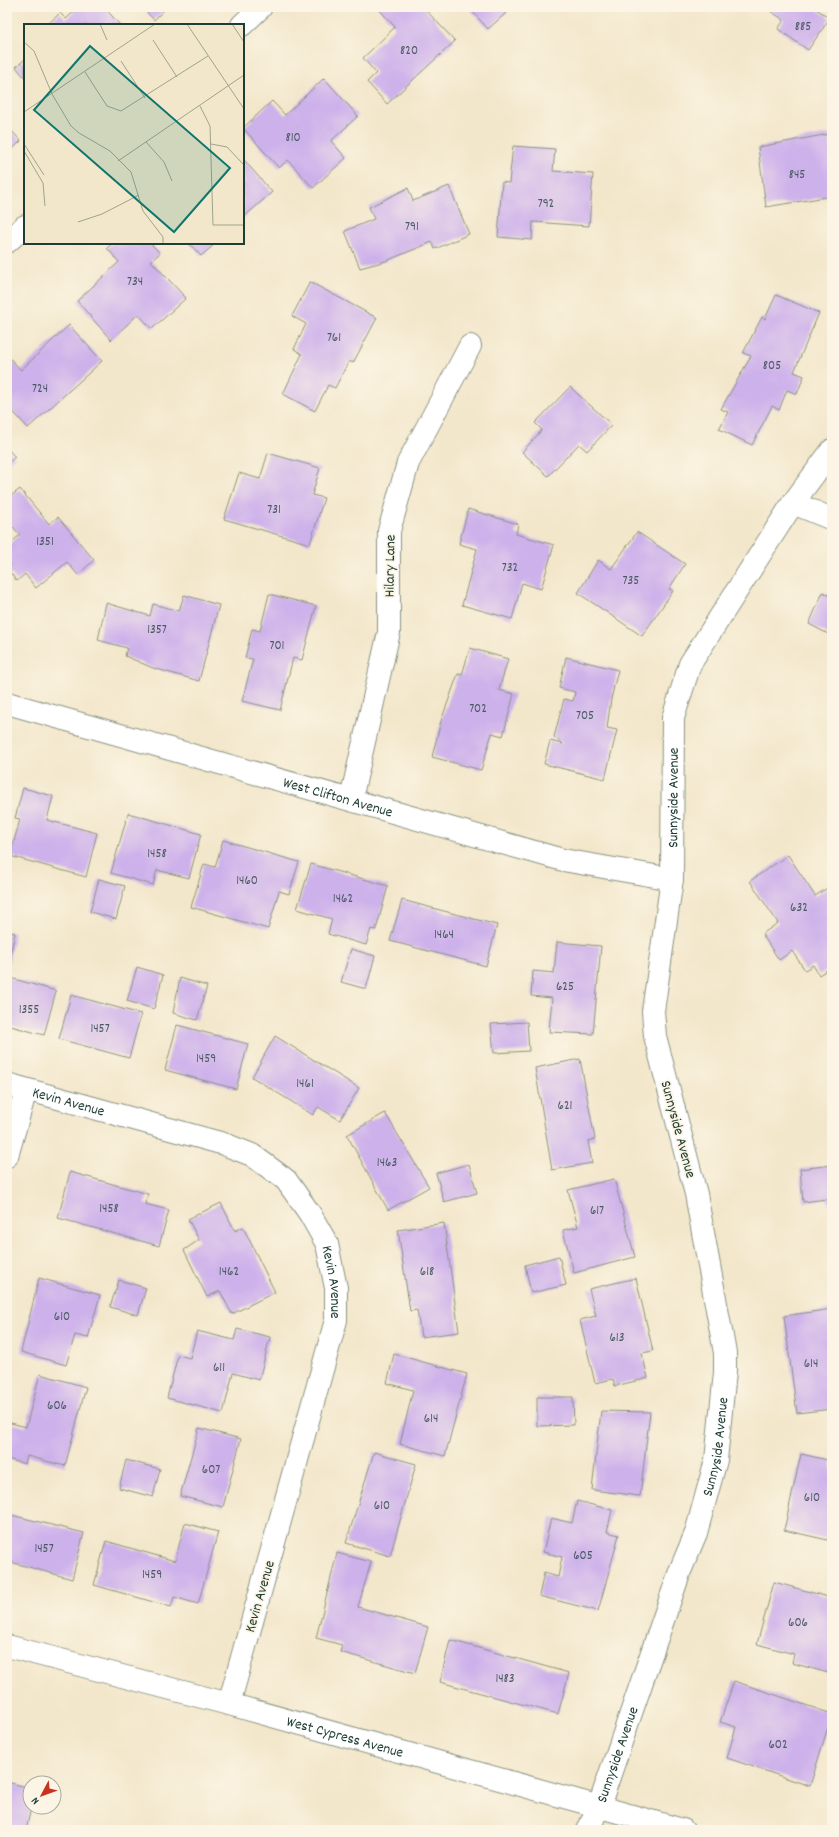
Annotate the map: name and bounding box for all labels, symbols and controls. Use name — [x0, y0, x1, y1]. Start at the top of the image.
house number: 885 — [795, 18, 811, 37]
inset map — [24, 24, 244, 244]
house number: 820 — [400, 42, 418, 61]
house number: 810 — [285, 129, 301, 148]
house number: 845 — [789, 166, 805, 185]
house number: 792 — [538, 195, 554, 214]
house number: 791 — [405, 218, 419, 237]
house number: 734 — [127, 273, 143, 292]
house number: 761 — [327, 329, 341, 348]
house number: 805 — [763, 357, 781, 376]
house number: 724 — [32, 380, 48, 399]
house number: 731 — [267, 501, 281, 520]
house number: 1351 — [36, 533, 54, 552]
street label: Hilary Lane — [379, 534, 403, 598]
house number: 732 — [502, 559, 518, 578]
house number: 735 — [623, 572, 639, 591]
house number: 1357 — [147, 621, 167, 640]
house number: 701 — [270, 637, 284, 656]
house number: 702 — [469, 700, 487, 719]
house number: 705 — [576, 707, 594, 726]
street label: Sunnyside Avenue — [663, 747, 686, 848]
street label: West Clifton Avenue — [280, 772, 395, 824]
house number: 1458 — [147, 845, 167, 864]
house number: 1460 — [236, 872, 258, 891]
house number: 1462 — [333, 890, 353, 909]
house number: 632 — [790, 899, 808, 918]
house number: 1464 — [434, 926, 454, 945]
house number: 625 — [556, 978, 574, 997]
house number: 1355 — [19, 1001, 39, 1020]
house number: 1457 — [90, 1020, 110, 1039]
house number: 1459 — [196, 1050, 216, 1069]
house number: 1461 — [296, 1075, 314, 1094]
street label: Sunnyside Avenue — [653, 1078, 701, 1181]
street label: Kevin Avenue — [30, 1083, 107, 1124]
house number: 621 — [558, 1097, 572, 1116]
house number: 1463 — [377, 1154, 397, 1173]
house number: 1458 — [99, 1200, 119, 1219]
house number: 617 — [590, 1202, 604, 1221]
street label: Kevin Avenue — [315, 1244, 345, 1319]
house number: 1462 — [219, 1263, 239, 1282]
house number: 618 — [420, 1263, 434, 1282]
house number: 610 — [54, 1308, 70, 1327]
house number: 613 — [610, 1329, 625, 1348]
house number: 614 — [804, 1355, 818, 1374]
house number: 611 — [213, 1359, 225, 1378]
street label: Sunnyside Avenue — [698, 1396, 735, 1499]
house number: 606 — [47, 1397, 67, 1416]
house number: 614 — [424, 1410, 438, 1429]
house number: 607 — [202, 1461, 220, 1480]
house number: 610 — [804, 1489, 820, 1508]
house number: 610 — [374, 1497, 390, 1516]
house number: 1457 — [34, 1540, 54, 1559]
house number: 605 — [573, 1547, 593, 1566]
street label: Kevin Avenue — [240, 1558, 282, 1635]
house number: 1459 — [142, 1566, 162, 1585]
house number: 606 — [788, 1614, 808, 1633]
house number: 1483 — [495, 1670, 515, 1689]
street label: Sunnyside Avenue — [592, 1704, 646, 1806]
street label: West Cypress Avenue — [284, 1711, 406, 1765]
house number: 602 — [768, 1736, 788, 1755]
north arrow — [22, 1775, 62, 1815]
text: N — [28, 1793, 44, 1808]

